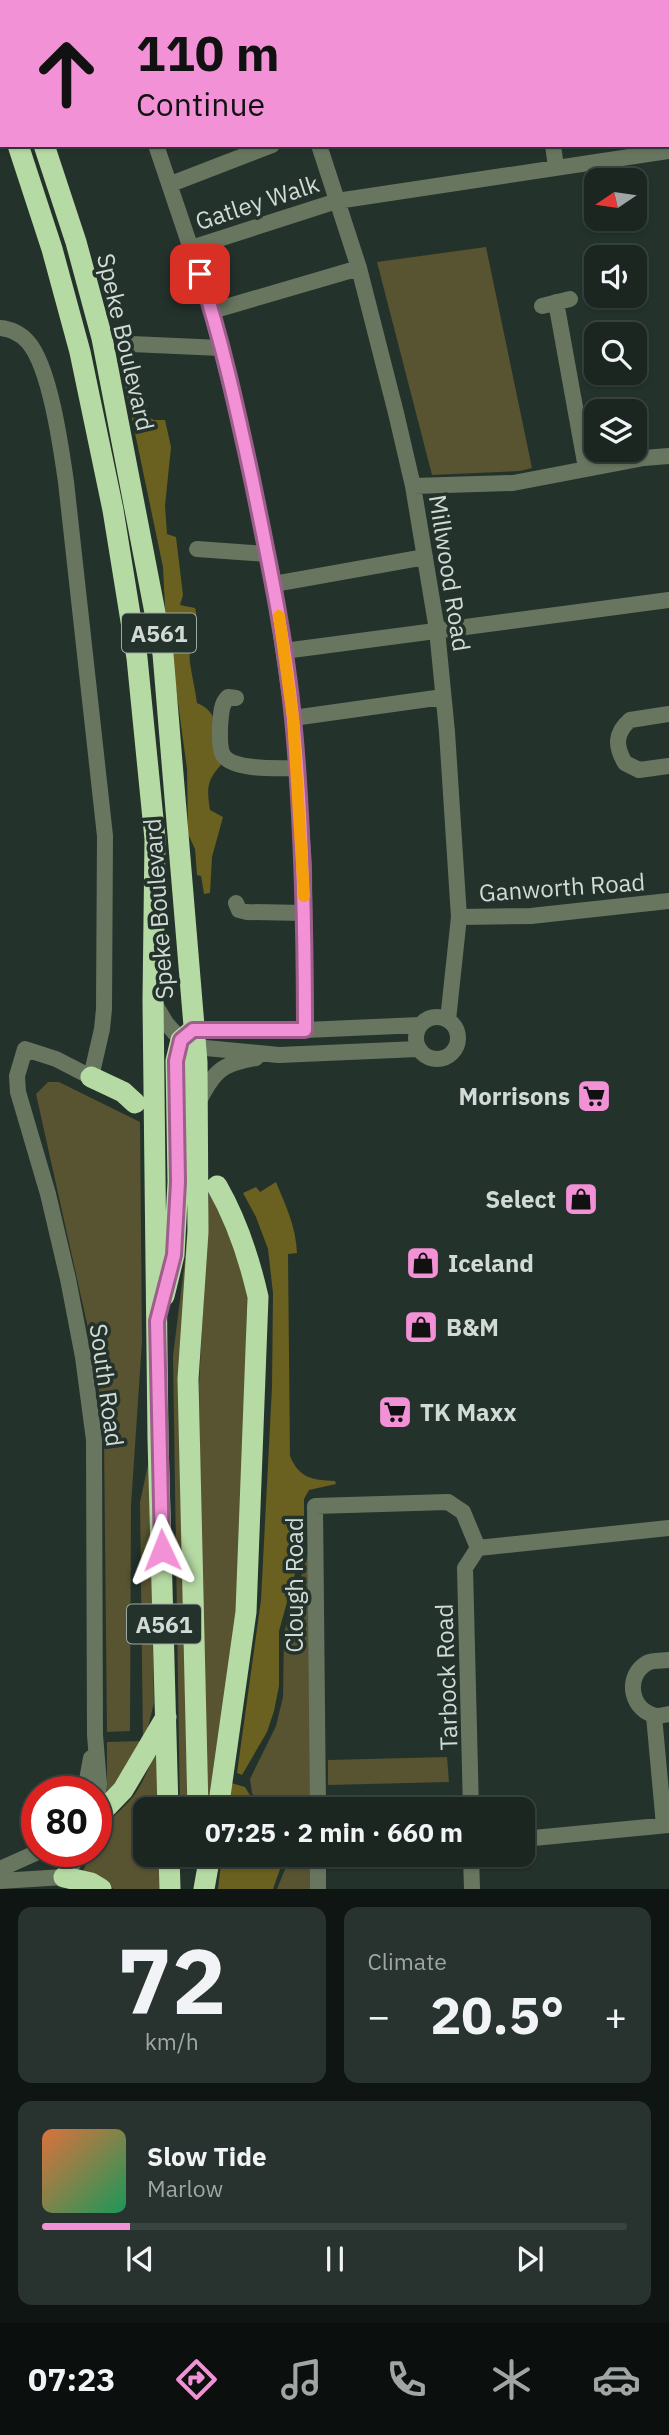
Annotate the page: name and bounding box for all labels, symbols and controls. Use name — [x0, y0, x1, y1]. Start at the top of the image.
text: 110 m — [136, 21, 280, 84]
icon: ahead — [21, 28, 112, 119]
text: Continue — [136, 83, 265, 125]
street label: Gatley Walk — [191, 167, 323, 237]
north arrow — [584, 168, 648, 231]
map controls — [584, 168, 647, 462]
pin — [170, 244, 230, 304]
button: sound — [584, 245, 647, 308]
street label: Speke Boulevard — [90, 250, 162, 434]
icon: arrive — [181, 255, 219, 293]
button: search — [584, 322, 647, 385]
button: layers — [584, 399, 647, 462]
street label: Millwood Road — [422, 492, 478, 654]
road number: A561 — [122, 614, 196, 652]
street label: Speke Boulevard — [136, 817, 180, 1001]
street label: Ganworth Road — [478, 865, 646, 909]
supermarket icon: Morrisons — [575, 1077, 613, 1115]
place label: Morrisons — [459, 1080, 570, 1112]
shop icon: Select — [562, 1180, 600, 1218]
place label: Select — [485, 1183, 556, 1215]
shop icon: Iceland — [404, 1244, 442, 1282]
place label: Iceland — [448, 1247, 534, 1279]
shop icon: B&M — [402, 1308, 440, 1346]
place label: B&M — [446, 1311, 499, 1343]
street label: South Road — [83, 1321, 131, 1449]
supermarket icon: TK Maxx — [376, 1393, 414, 1431]
place label: TK Maxx — [420, 1396, 517, 1428]
position arrow — [125, 1513, 199, 1587]
street label: Clough Road — [278, 1517, 310, 1653]
street label: Tarbock Road — [427, 1603, 465, 1751]
road number: A561 — [127, 1604, 201, 1644]
speed limit sign: 80 — [21, 1776, 112, 1867]
text: 07:25 · 2 min · 660 m — [205, 1815, 463, 1849]
text: 72 — [117, 1921, 226, 2039]
text: Climate — [368, 1946, 447, 1976]
text: 20.5° — [430, 1981, 564, 2048]
text: − — [368, 1991, 390, 2040]
text: + — [604, 1991, 627, 2040]
text: km/h — [145, 2026, 199, 2056]
text: Slow Tide — [147, 2139, 267, 2173]
text: Marlow — [147, 2173, 223, 2203]
icon: previous — [121, 2240, 159, 2278]
icon: pause — [316, 2240, 354, 2278]
icon: next — [511, 2240, 549, 2278]
icon: directions — [172, 2355, 221, 2404]
icon: music — [277, 2355, 326, 2404]
icon: phone — [382, 2355, 431, 2404]
icon: climate — [487, 2355, 536, 2404]
icon: car — [592, 2355, 641, 2404]
text: 07:23 — [28, 2358, 115, 2400]

